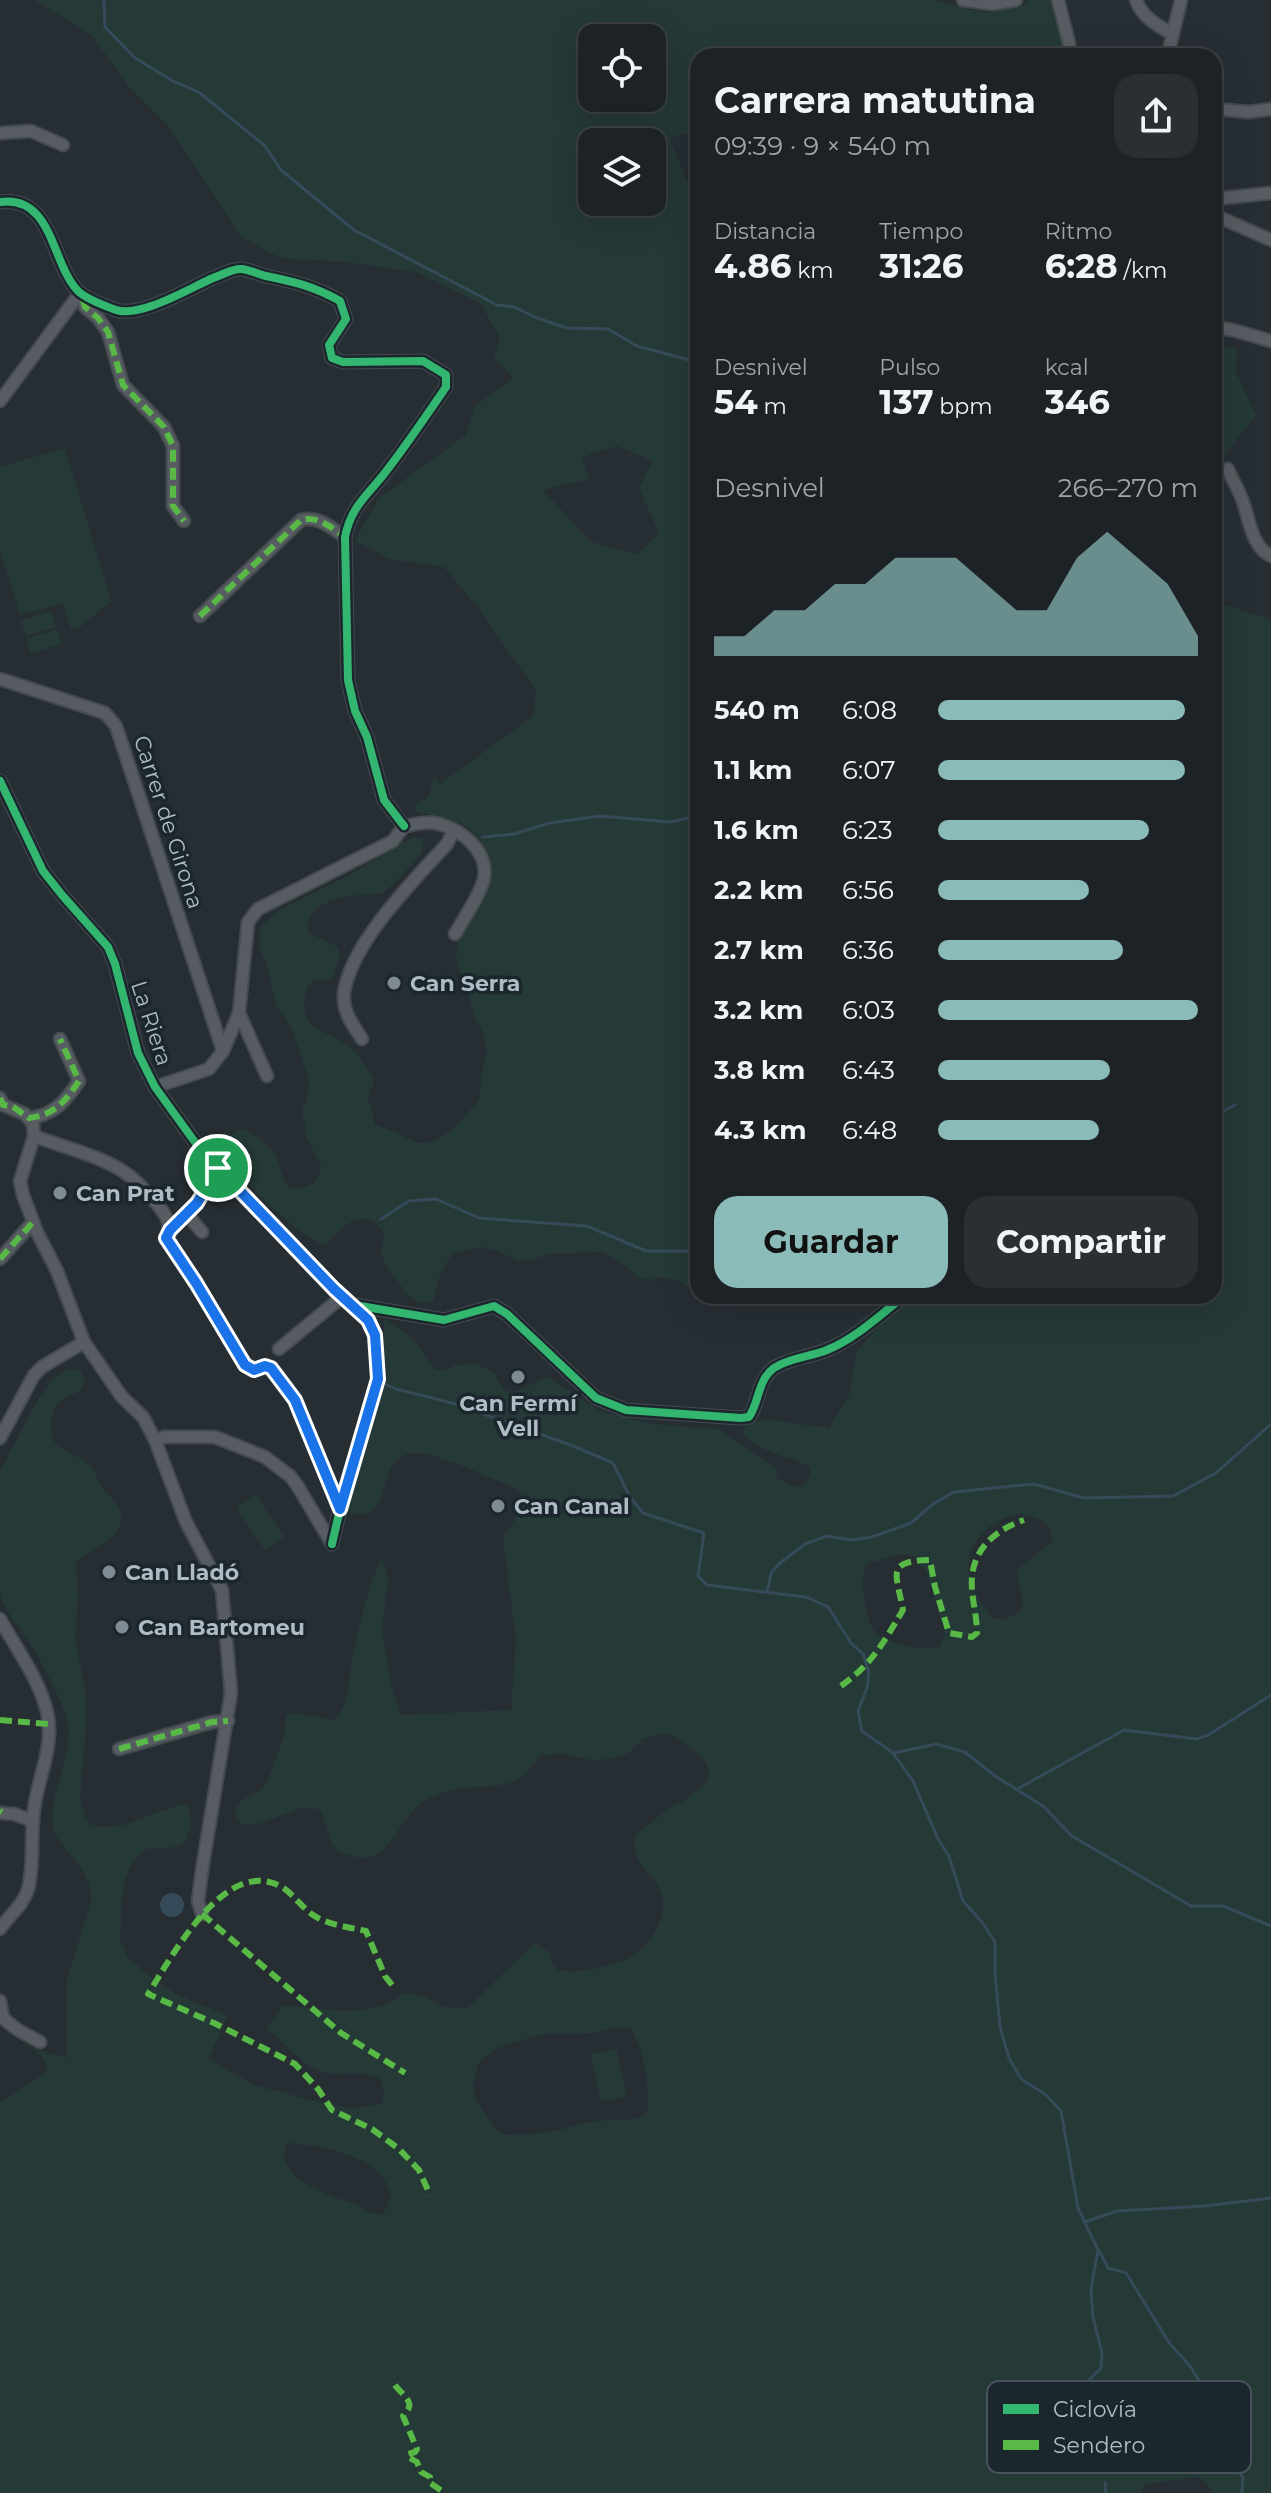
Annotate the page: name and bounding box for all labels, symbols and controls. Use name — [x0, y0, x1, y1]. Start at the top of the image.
map controls — [578, 24, 666, 216]
button: locate — [578, 24, 666, 112]
button: share — [1114, 74, 1198, 158]
text: Carrera matutina — [714, 78, 1036, 122]
button: layers — [578, 128, 666, 216]
text: 09:39 · 9 × 540 m — [714, 130, 931, 162]
text: Distancia — [714, 218, 816, 245]
text: Tiempo — [879, 218, 963, 245]
text: Ritmo — [1045, 218, 1112, 245]
text: 4.86 — [714, 245, 791, 287]
text: 31:26 — [879, 245, 963, 287]
text: 6:28 — [1045, 245, 1118, 287]
text: km — [791, 257, 834, 284]
text: /km — [1118, 257, 1167, 284]
text: Desnivel — [714, 354, 808, 381]
text: Pulso — [879, 354, 940, 381]
text: kcal — [1045, 354, 1089, 381]
text: 54 — [714, 381, 758, 423]
text: 137 — [879, 381, 934, 423]
text: 346 — [1045, 381, 1110, 423]
text: m — [758, 393, 787, 420]
text: bpm — [934, 393, 993, 420]
text: Desnivel — [714, 472, 825, 504]
text: 266–270 m — [1058, 472, 1198, 504]
text: 540 m — [714, 694, 800, 726]
text: 6:08 — [842, 694, 897, 726]
street label: Carrer de Girona — [128, 732, 209, 912]
text: 1.1 km — [714, 754, 792, 786]
text: 6:07 — [842, 754, 896, 786]
text: 1.6 km — [714, 814, 799, 846]
text: 6:23 — [842, 814, 893, 846]
text: 2.2 km — [714, 874, 804, 906]
text: 6:56 — [842, 874, 894, 906]
text: 2.7 km — [714, 934, 804, 966]
text: 6:36 — [842, 934, 894, 966]
place label: Can Serra — [410, 970, 520, 997]
marker: Can Serra — [385, 974, 403, 992]
street label: La Riera — [125, 977, 178, 1069]
text: 3.2 km — [714, 994, 803, 1026]
text: 6:03 — [842, 994, 895, 1026]
text: 3.8 km — [714, 1054, 805, 1086]
text: 6:43 — [842, 1054, 895, 1086]
text: 4.3 km — [714, 1114, 806, 1146]
text: 6:48 — [842, 1114, 897, 1146]
pin — [184, 1134, 252, 1202]
icon: arrive — [196, 1146, 240, 1190]
place label: Can Prat — [76, 1180, 175, 1207]
marker: Can Prat — [51, 1184, 69, 1202]
button: Guardar — [714, 1196, 948, 1288]
button: Compartir — [964, 1196, 1198, 1288]
marker: Can Fermí Vell — [509, 1368, 527, 1386]
place label: Can Fermí Vell — [459, 1390, 578, 1442]
place label: Can Canal — [514, 1493, 630, 1520]
marker: Can Canal — [489, 1497, 507, 1515]
place label: Can Lladó — [125, 1559, 239, 1586]
marker: Can Lladó — [100, 1563, 118, 1581]
place label: Can Bartomeu — [138, 1614, 305, 1641]
marker: Can Bartomeu — [113, 1618, 131, 1636]
legend — [987, 2381, 1251, 2473]
text: Ciclovía — [1053, 2396, 1137, 2423]
text: Sendero — [1053, 2432, 1145, 2459]

